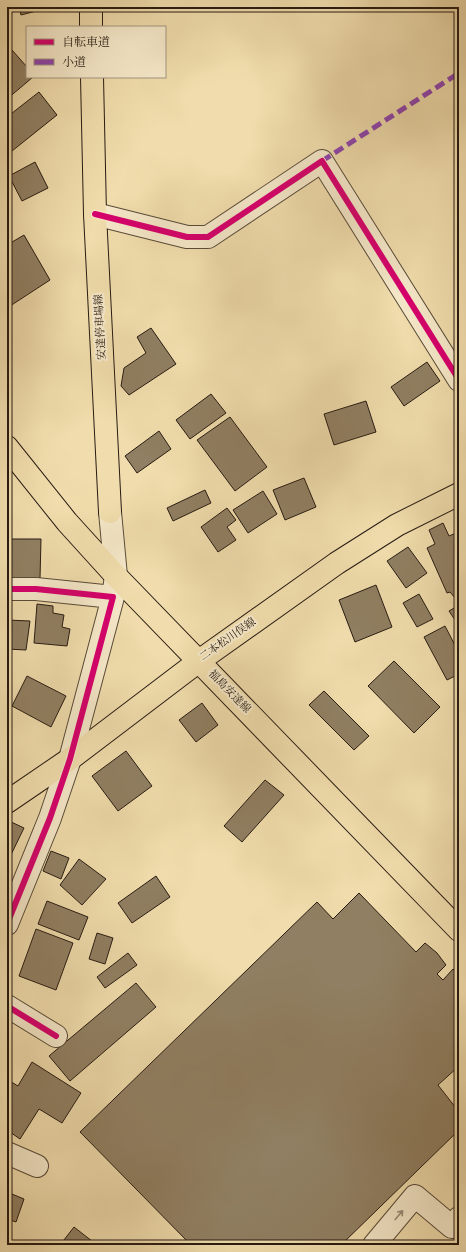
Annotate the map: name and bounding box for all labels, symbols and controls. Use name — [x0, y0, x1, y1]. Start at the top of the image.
legend — [26, 26, 166, 78]
text: 自転車道 — [62, 35, 110, 51]
text: 小道 — [62, 55, 86, 71]
street label: 安達停車場線 — [92, 294, 110, 360]
street label: 二本松川俣線 — [197, 615, 259, 665]
street label: 福島安達線 — [205, 667, 253, 717]
one-way arrow — [395, 1210, 404, 1220]

